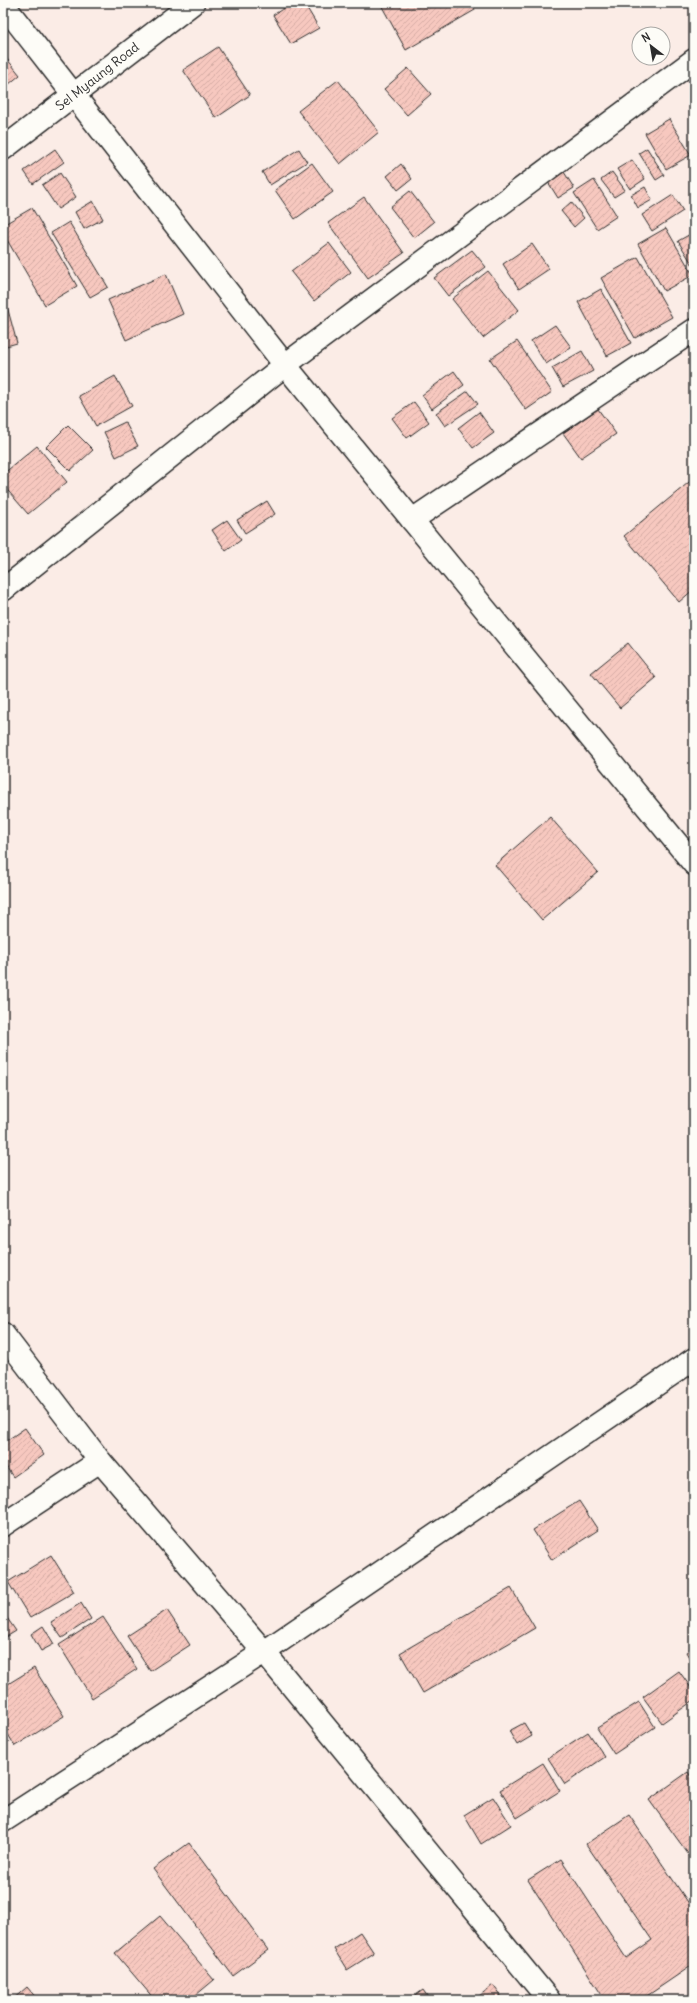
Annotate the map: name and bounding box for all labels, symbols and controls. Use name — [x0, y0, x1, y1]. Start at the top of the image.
north arrow — [631, 26, 671, 66]
text: N — [639, 29, 653, 45]
street label: Sel Myaung Road — [52, 38, 143, 114]

